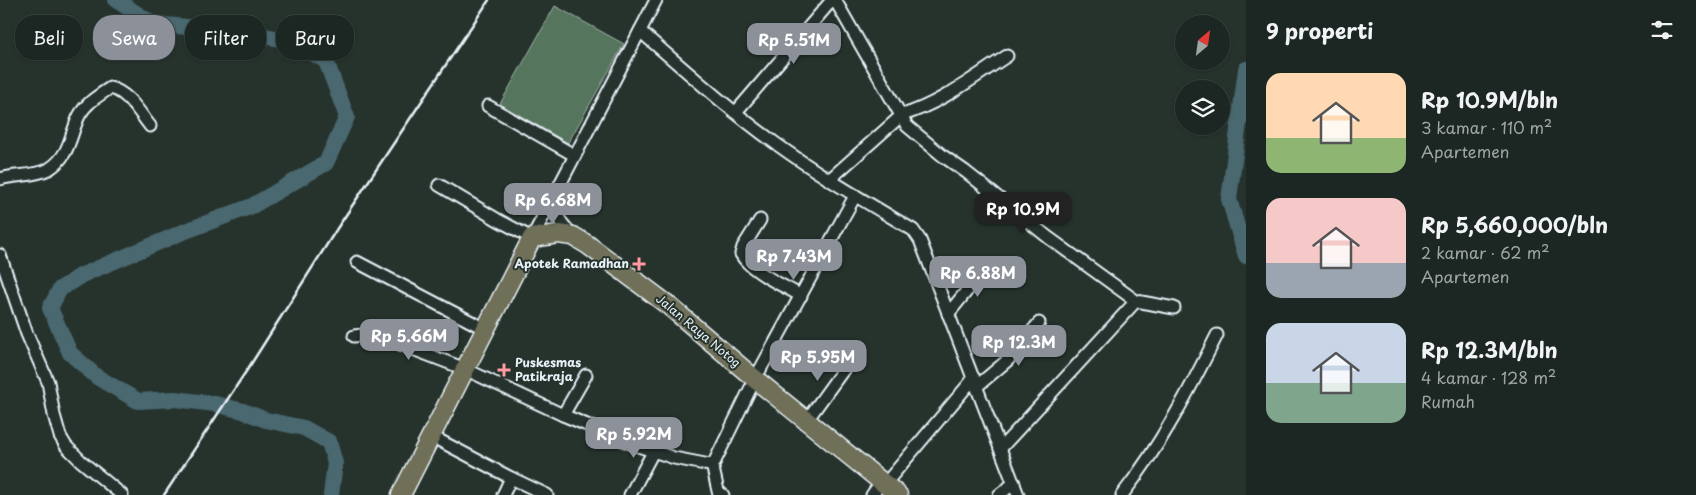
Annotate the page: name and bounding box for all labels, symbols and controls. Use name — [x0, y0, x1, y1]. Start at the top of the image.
text: 9 properti — [1266, 14, 1373, 46]
chip: Beli — [15, 15, 83, 60]
chip: Sewa — [93, 15, 175, 60]
chip: Filter — [185, 15, 266, 60]
chip: Baru — [276, 15, 354, 60]
north arrow — [1175, 15, 1230, 70]
map controls — [1175, 15, 1230, 135]
icon: filters — [1648, 16, 1676, 44]
pin: Rp 5.51M — [742, 22, 846, 65]
text: Rp 5.51M — [758, 27, 830, 51]
button: layers — [1175, 80, 1230, 135]
text: Rp 10.9M/bln — [1421, 83, 1558, 115]
icon: home — [1306, 93, 1366, 153]
text: 3 kamar · 110 m² — [1421, 115, 1552, 139]
text: Apartemen — [1421, 139, 1510, 163]
pin: Rp 6.68M — [501, 182, 605, 225]
text: Rp 6.68M — [515, 187, 591, 211]
pin: Rp 10.9M — [971, 192, 1075, 234]
text: Rp 10.9M — [986, 196, 1060, 220]
text: Rp 5,660,000/bln — [1421, 208, 1608, 240]
icon: home — [1306, 218, 1366, 278]
pin: Rp 7.43M — [742, 238, 846, 281]
text: 2 kamar · 62 m² — [1421, 240, 1549, 264]
text: Rp 7.43M — [756, 243, 832, 267]
place label: Apotek Ramadhan — [515, 254, 629, 272]
pin: Rp 6.88M — [926, 256, 1030, 298]
marker: Apotek Ramadhan — [633, 258, 645, 270]
text: Rp 6.88M — [940, 260, 1016, 284]
text: Apartemen — [1421, 264, 1510, 288]
street label: Jalan Raya Notog — [652, 289, 745, 371]
pin: Rp 5.66M — [357, 318, 461, 361]
text: Rp 5.66M — [371, 323, 447, 347]
pin: Rp 12.3M — [967, 324, 1071, 367]
text: Rp 12.3M — [982, 329, 1056, 353]
text: Rp 12.3M/bln — [1421, 333, 1558, 365]
pin: Rp 5.95M — [766, 340, 870, 382]
icon: home — [1306, 343, 1366, 403]
text: Rp 5.95M — [781, 344, 855, 368]
place label: Puskesmas Patikraja — [515, 353, 581, 385]
marker: Puskesmas Patikraja — [497, 363, 511, 377]
text: 4 kamar · 128 m² — [1421, 365, 1556, 389]
text: Rumah — [1421, 389, 1475, 413]
pin: Rp 5.92M — [582, 416, 686, 459]
text: Rp 5.92M — [596, 421, 672, 445]

